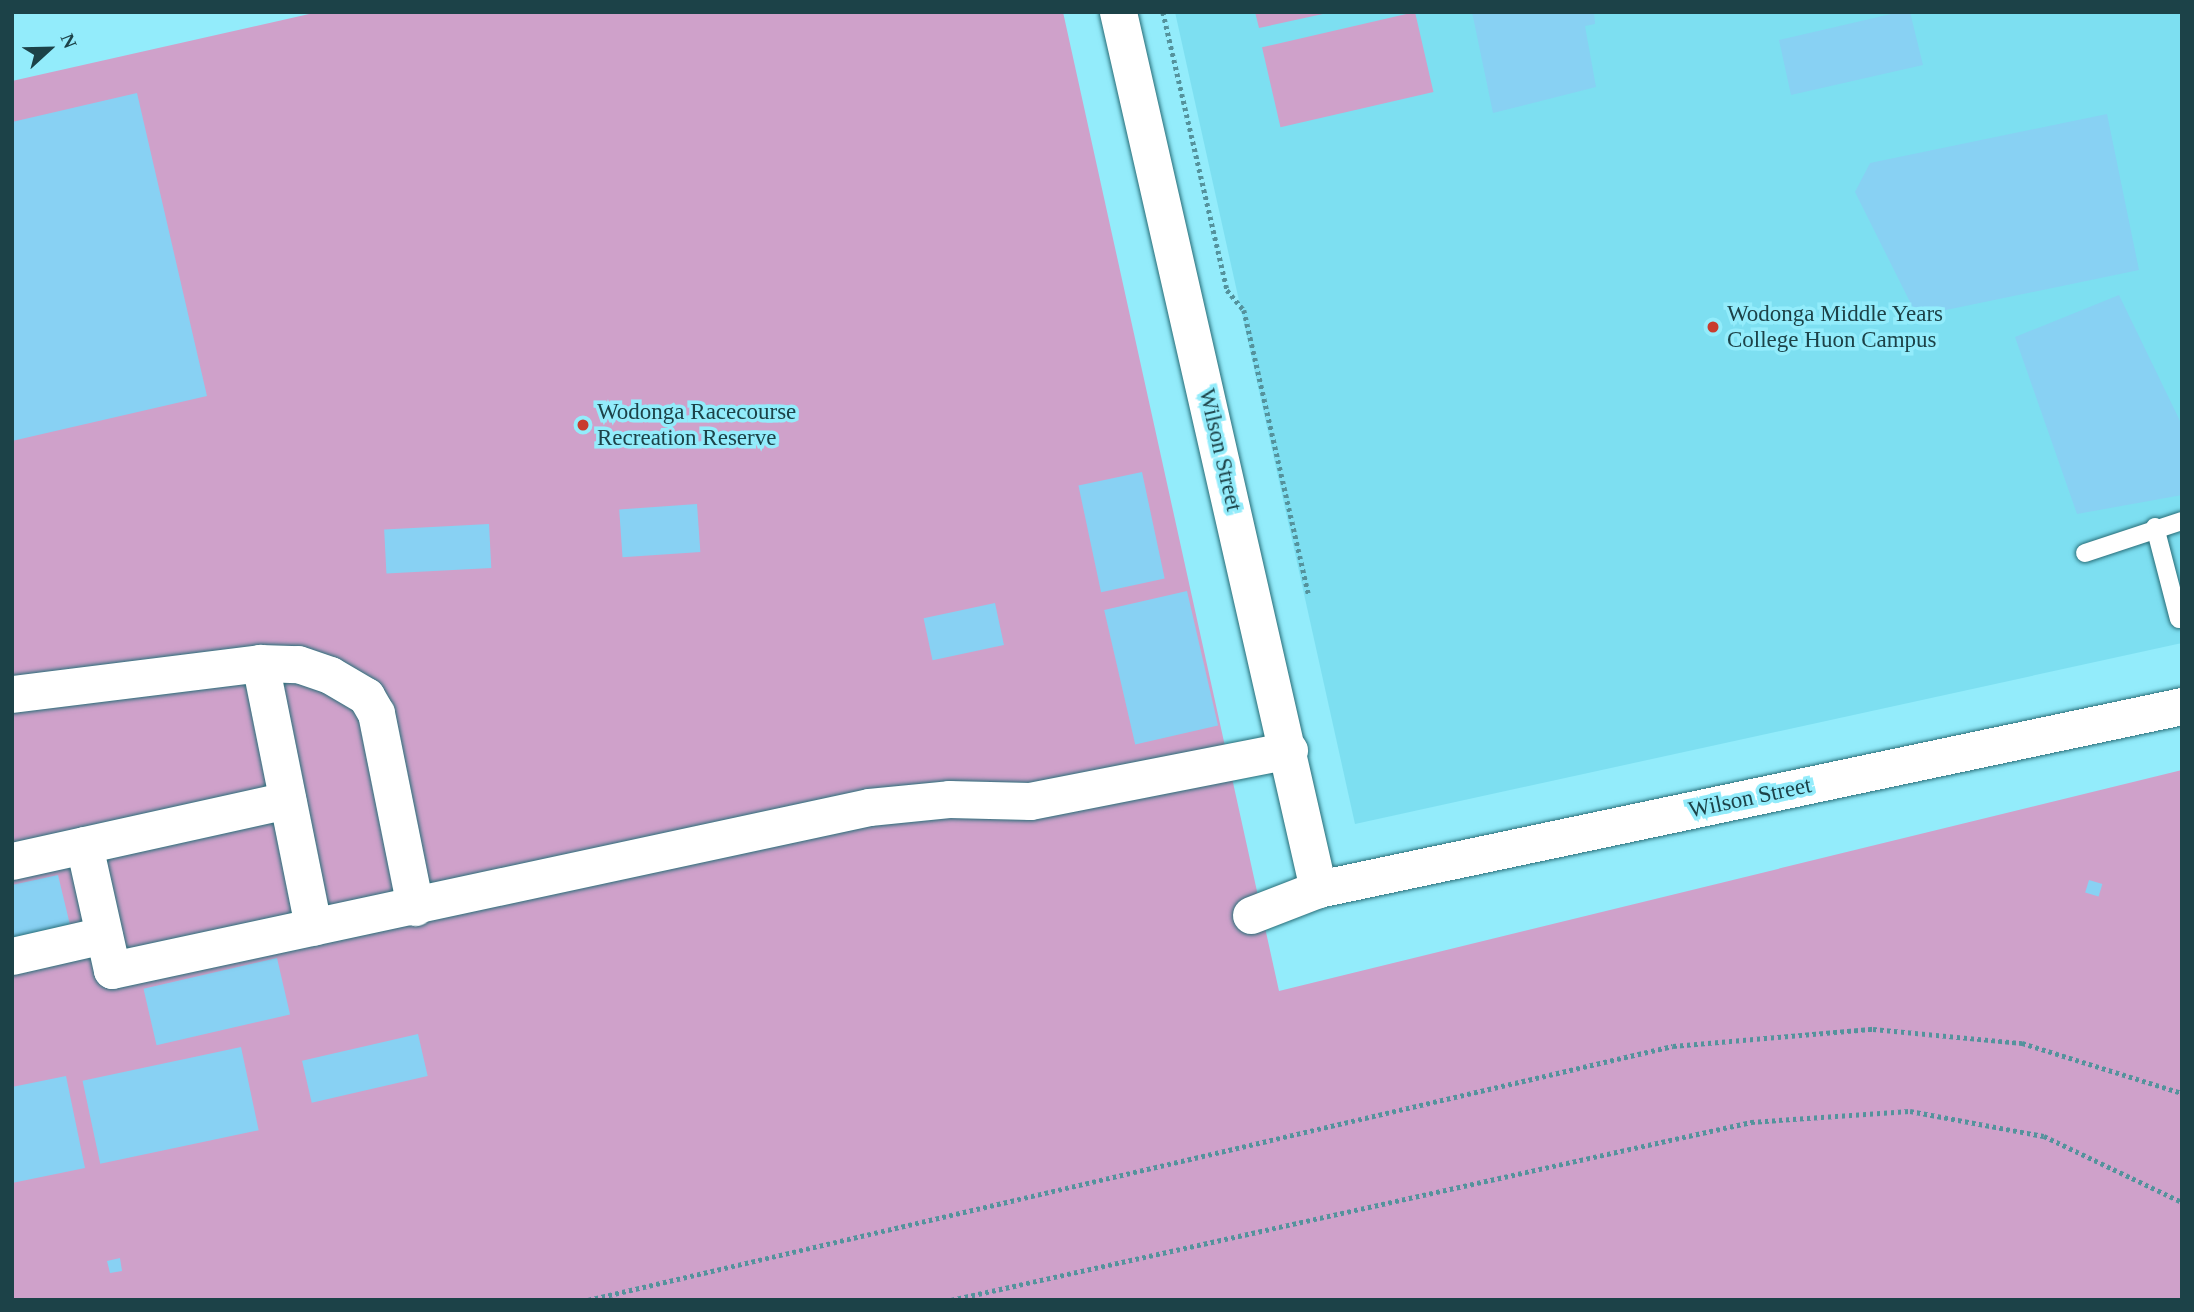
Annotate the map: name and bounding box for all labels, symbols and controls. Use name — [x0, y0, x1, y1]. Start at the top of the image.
north arrow — [14, 14, 84, 84]
text: N — [57, 31, 81, 51]
place label: Wodonga Middle Years College Huon Campus — [1727, 300, 1944, 354]
marker: Wodonga Middle Years College Huon Campus — [1705, 319, 1721, 335]
street label: Wilson Street — [1193, 386, 1247, 514]
place label: Wodonga Racecourse Recreation Reserve — [597, 398, 796, 452]
marker: Wodonga Racecourse Recreation Reserve — [575, 417, 591, 433]
street label: Wilson Street — [1686, 772, 1814, 824]

